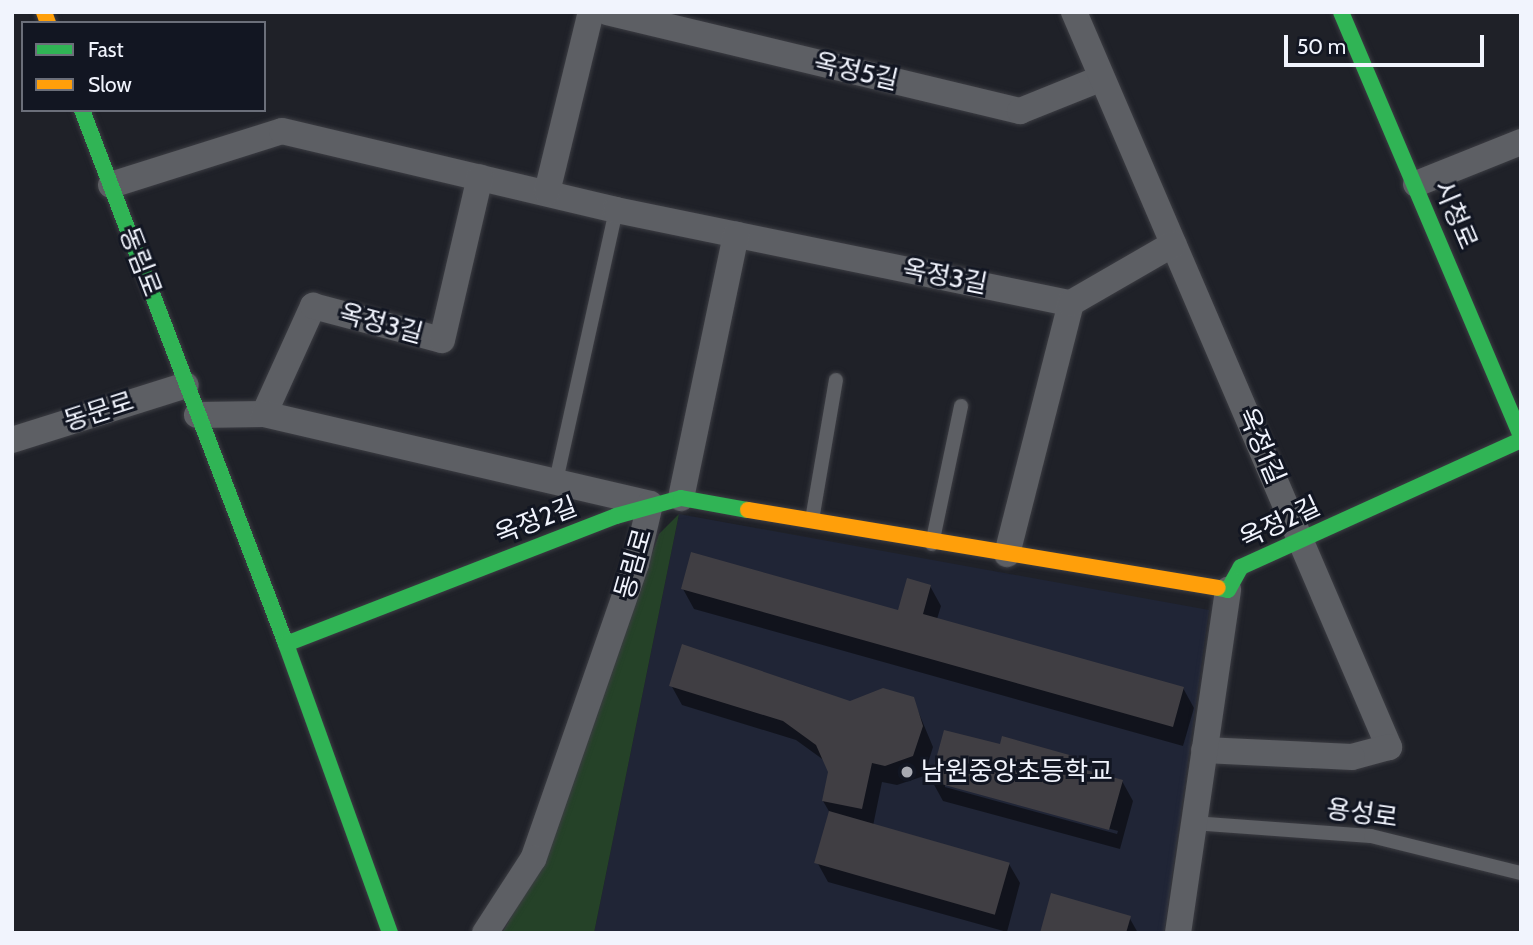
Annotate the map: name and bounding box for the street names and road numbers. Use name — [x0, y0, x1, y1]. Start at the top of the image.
street label: 옥정5길 — [811, 47, 901, 97]
street label: 시청로 — [1427, 176, 1483, 254]
street label: 동림로 — [113, 223, 167, 301]
street label: 옥정3길 — [900, 253, 990, 301]
street label: 옥정3길 — [336, 298, 426, 350]
street label: 동문로 — [60, 386, 138, 438]
street label: 옥정1길 — [1231, 403, 1291, 489]
street label: 옥정2길 — [491, 491, 581, 551]
street label: 옥정2길 — [1235, 491, 1325, 555]
street label: 동림로 — [609, 525, 659, 603]
street label: 용성로 — [1324, 794, 1400, 834]

